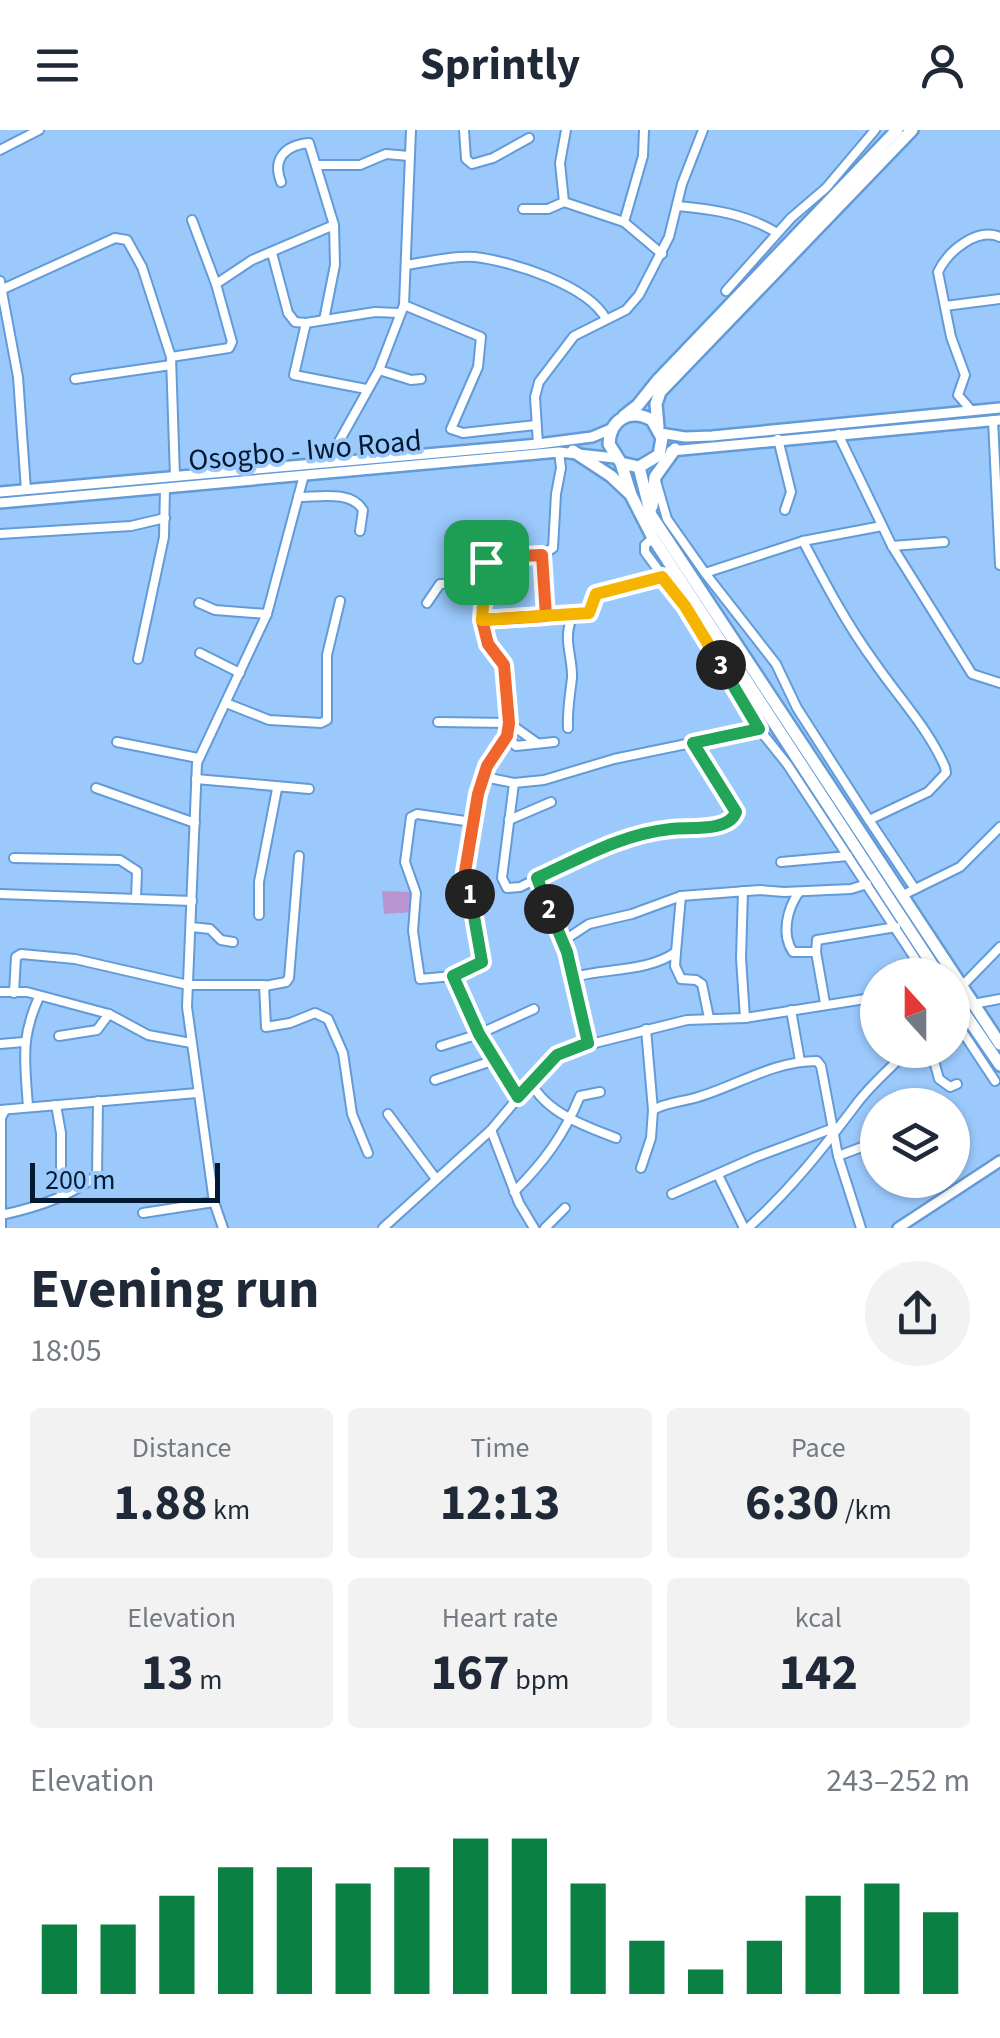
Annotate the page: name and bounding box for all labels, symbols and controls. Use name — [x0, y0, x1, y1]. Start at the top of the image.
text: Sprintly — [420, 33, 580, 97]
icon: menu — [30, 38, 85, 93]
icon: person — [915, 38, 970, 93]
street label: Osogbo - Iwo Road — [187, 419, 423, 482]
pin — [444, 520, 529, 605]
icon: arrive — [459, 535, 514, 590]
pin: 3 — [696, 640, 746, 690]
text: 3 — [714, 645, 728, 685]
pin: 1 — [445, 869, 495, 919]
text: 1 — [463, 874, 477, 914]
pin: 2 — [524, 884, 574, 934]
text: 2 — [542, 889, 556, 929]
north arrow — [860, 958, 970, 1068]
map controls — [860, 958, 970, 1198]
button: layers — [860, 1088, 970, 1198]
scale bar — [30, 1158, 220, 1202]
text: 200 m — [45, 1160, 116, 1200]
text: Evening run — [30, 1251, 319, 1329]
button: share — [865, 1261, 970, 1366]
text: 18:05 — [30, 1328, 102, 1374]
text: Distance — [132, 1428, 231, 1468]
text: Time — [470, 1428, 529, 1468]
text: Pace — [791, 1428, 846, 1468]
text: 1.88 — [113, 1468, 207, 1539]
text: 12:13 — [440, 1468, 560, 1539]
text: 6:30 — [745, 1468, 839, 1539]
text: km — [207, 1490, 250, 1530]
text: /km — [839, 1490, 892, 1530]
text: Elevation — [127, 1598, 236, 1638]
text: Heart rate — [442, 1598, 558, 1638]
text: kcal — [795, 1598, 842, 1638]
text: 13 — [141, 1638, 194, 1709]
text: 167 — [430, 1638, 510, 1709]
text: 142 — [779, 1638, 858, 1709]
text: m — [194, 1660, 222, 1700]
text: bpm — [510, 1660, 570, 1700]
text: Elevation — [30, 1758, 155, 1804]
text: 243–252 m — [826, 1758, 970, 1804]

